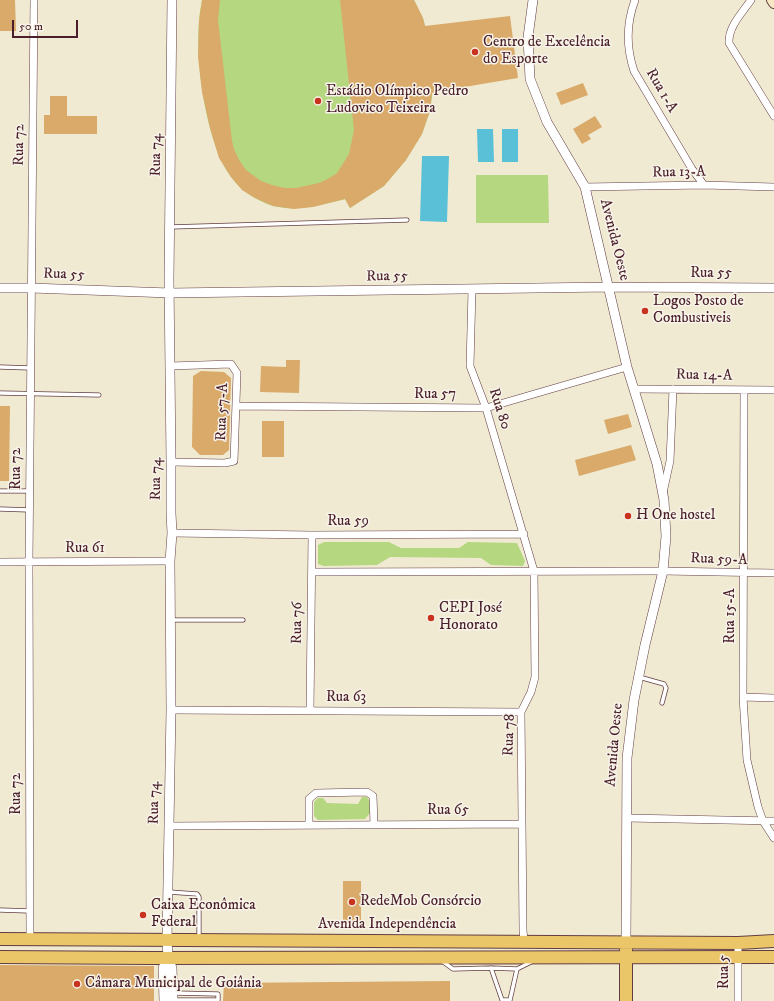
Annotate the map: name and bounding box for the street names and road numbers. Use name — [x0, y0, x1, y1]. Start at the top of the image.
street label: Rua 1-A — [641, 66, 681, 116]
street label: Rua 72 — [11, 124, 29, 166]
street label: Rua 74 — [148, 133, 166, 177]
street label: Rua 13-A — [652, 164, 706, 182]
street label: Avenida Oeste — [595, 197, 633, 283]
street label: Rua 55 — [43, 265, 85, 285]
street label: Rua 55 — [690, 265, 732, 283]
street label: Rua 55 — [366, 268, 408, 286]
street label: Rua 14-A — [676, 367, 732, 385]
street label: Rua 57-A — [213, 383, 233, 441]
street label: Rua 57 — [414, 386, 456, 404]
street label: Rua 80 — [484, 386, 514, 432]
street label: Rua 72 — [8, 448, 26, 490]
street label: Rua 74 — [148, 457, 166, 501]
street label: Rua 59 — [327, 513, 369, 531]
street label: Rua 61 — [65, 540, 105, 558]
street label: Rua 59-A — [690, 550, 748, 570]
street label: Rua 15-A — [722, 588, 740, 644]
street label: Rua 76 — [289, 602, 307, 644]
street label: Rua 63 — [326, 689, 366, 707]
street label: Avenida Oeste — [602, 703, 628, 787]
street label: Rua 78 — [500, 714, 520, 756]
street label: Rua 72 — [8, 773, 26, 815]
street label: Rua 74 — [146, 781, 164, 825]
street label: Rua 65 — [427, 802, 469, 820]
street label: Avenida Independência — [318, 916, 456, 934]
street label: Rua 5 — [716, 955, 734, 989]

